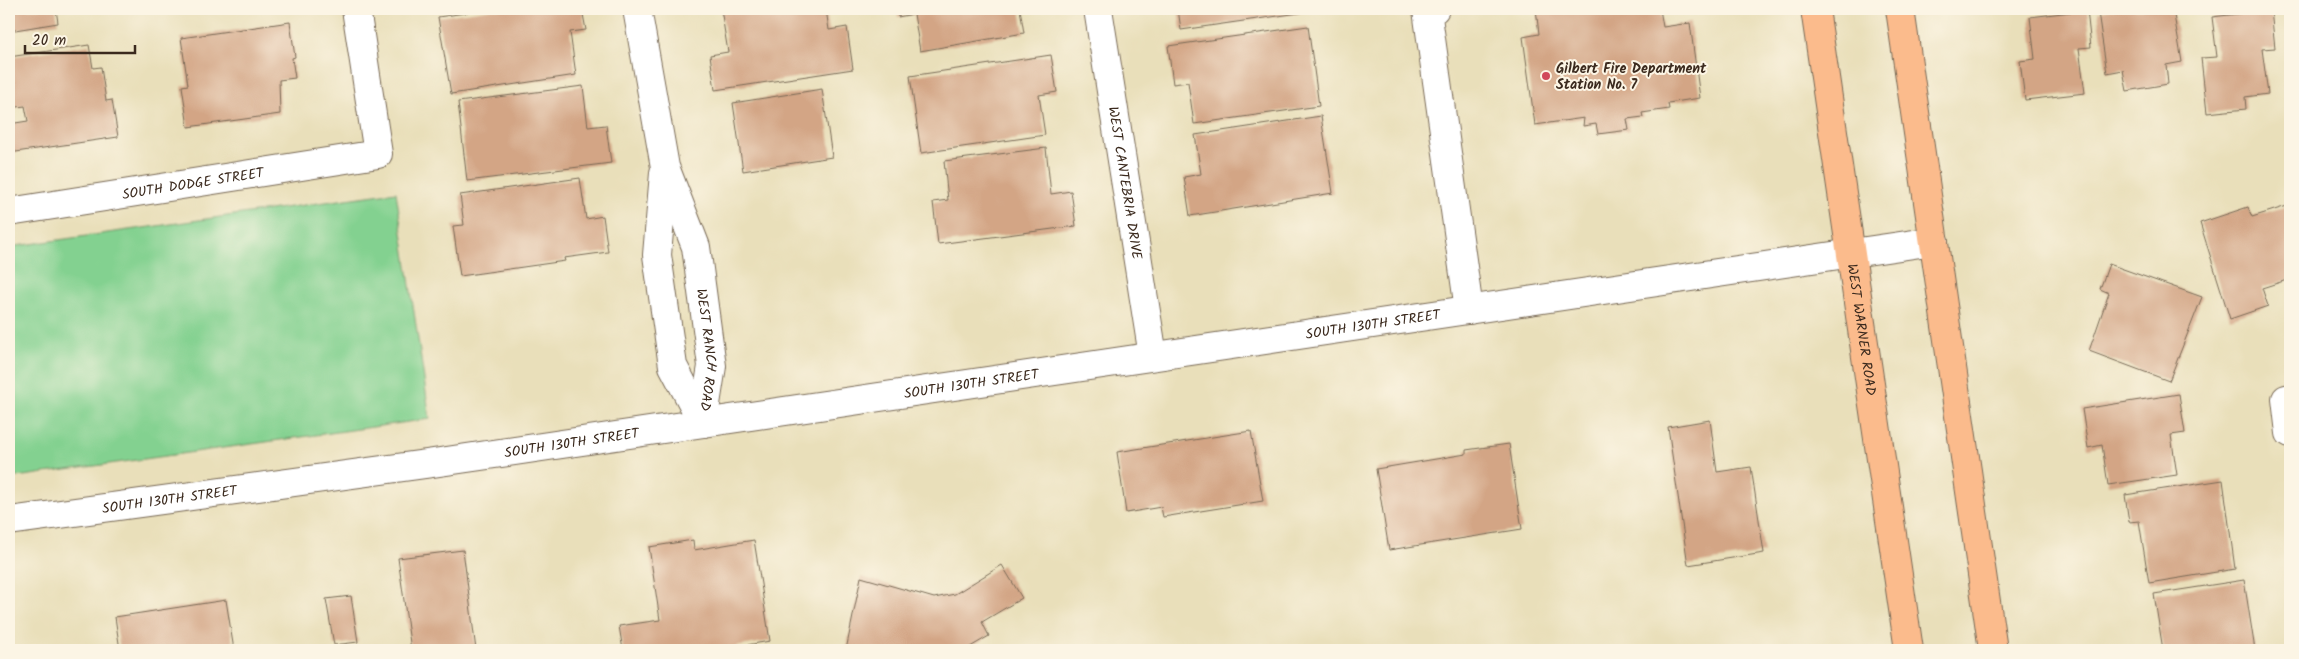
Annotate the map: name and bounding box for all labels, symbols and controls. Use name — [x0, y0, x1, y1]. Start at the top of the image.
scale bar — [25, 22, 135, 54]
text: 20 m — [32, 29, 66, 53]
place label: Gilbert Fire Department Station No. 7 — [1556, 58, 1707, 96]
marker: Gilbert Fire Department Station No. 7 — [1540, 70, 1552, 82]
street label: WEST CANTEBRIA DRIVE — [1102, 105, 1148, 262]
street label: SOUTH DODGE STREET — [121, 162, 267, 206]
street label: WEST WARNER ROAD — [1840, 262, 1882, 397]
street label: WEST RANCH ROAD — [690, 287, 722, 412]
street label: SOUTH 130TH STREET — [1304, 304, 1443, 346]
street label: SOUTH 130TH STREET — [903, 363, 1042, 405]
street label: SOUTH 130TH STREET — [503, 422, 642, 464]
street label: SOUTH 130TH STREET — [101, 480, 240, 520]

